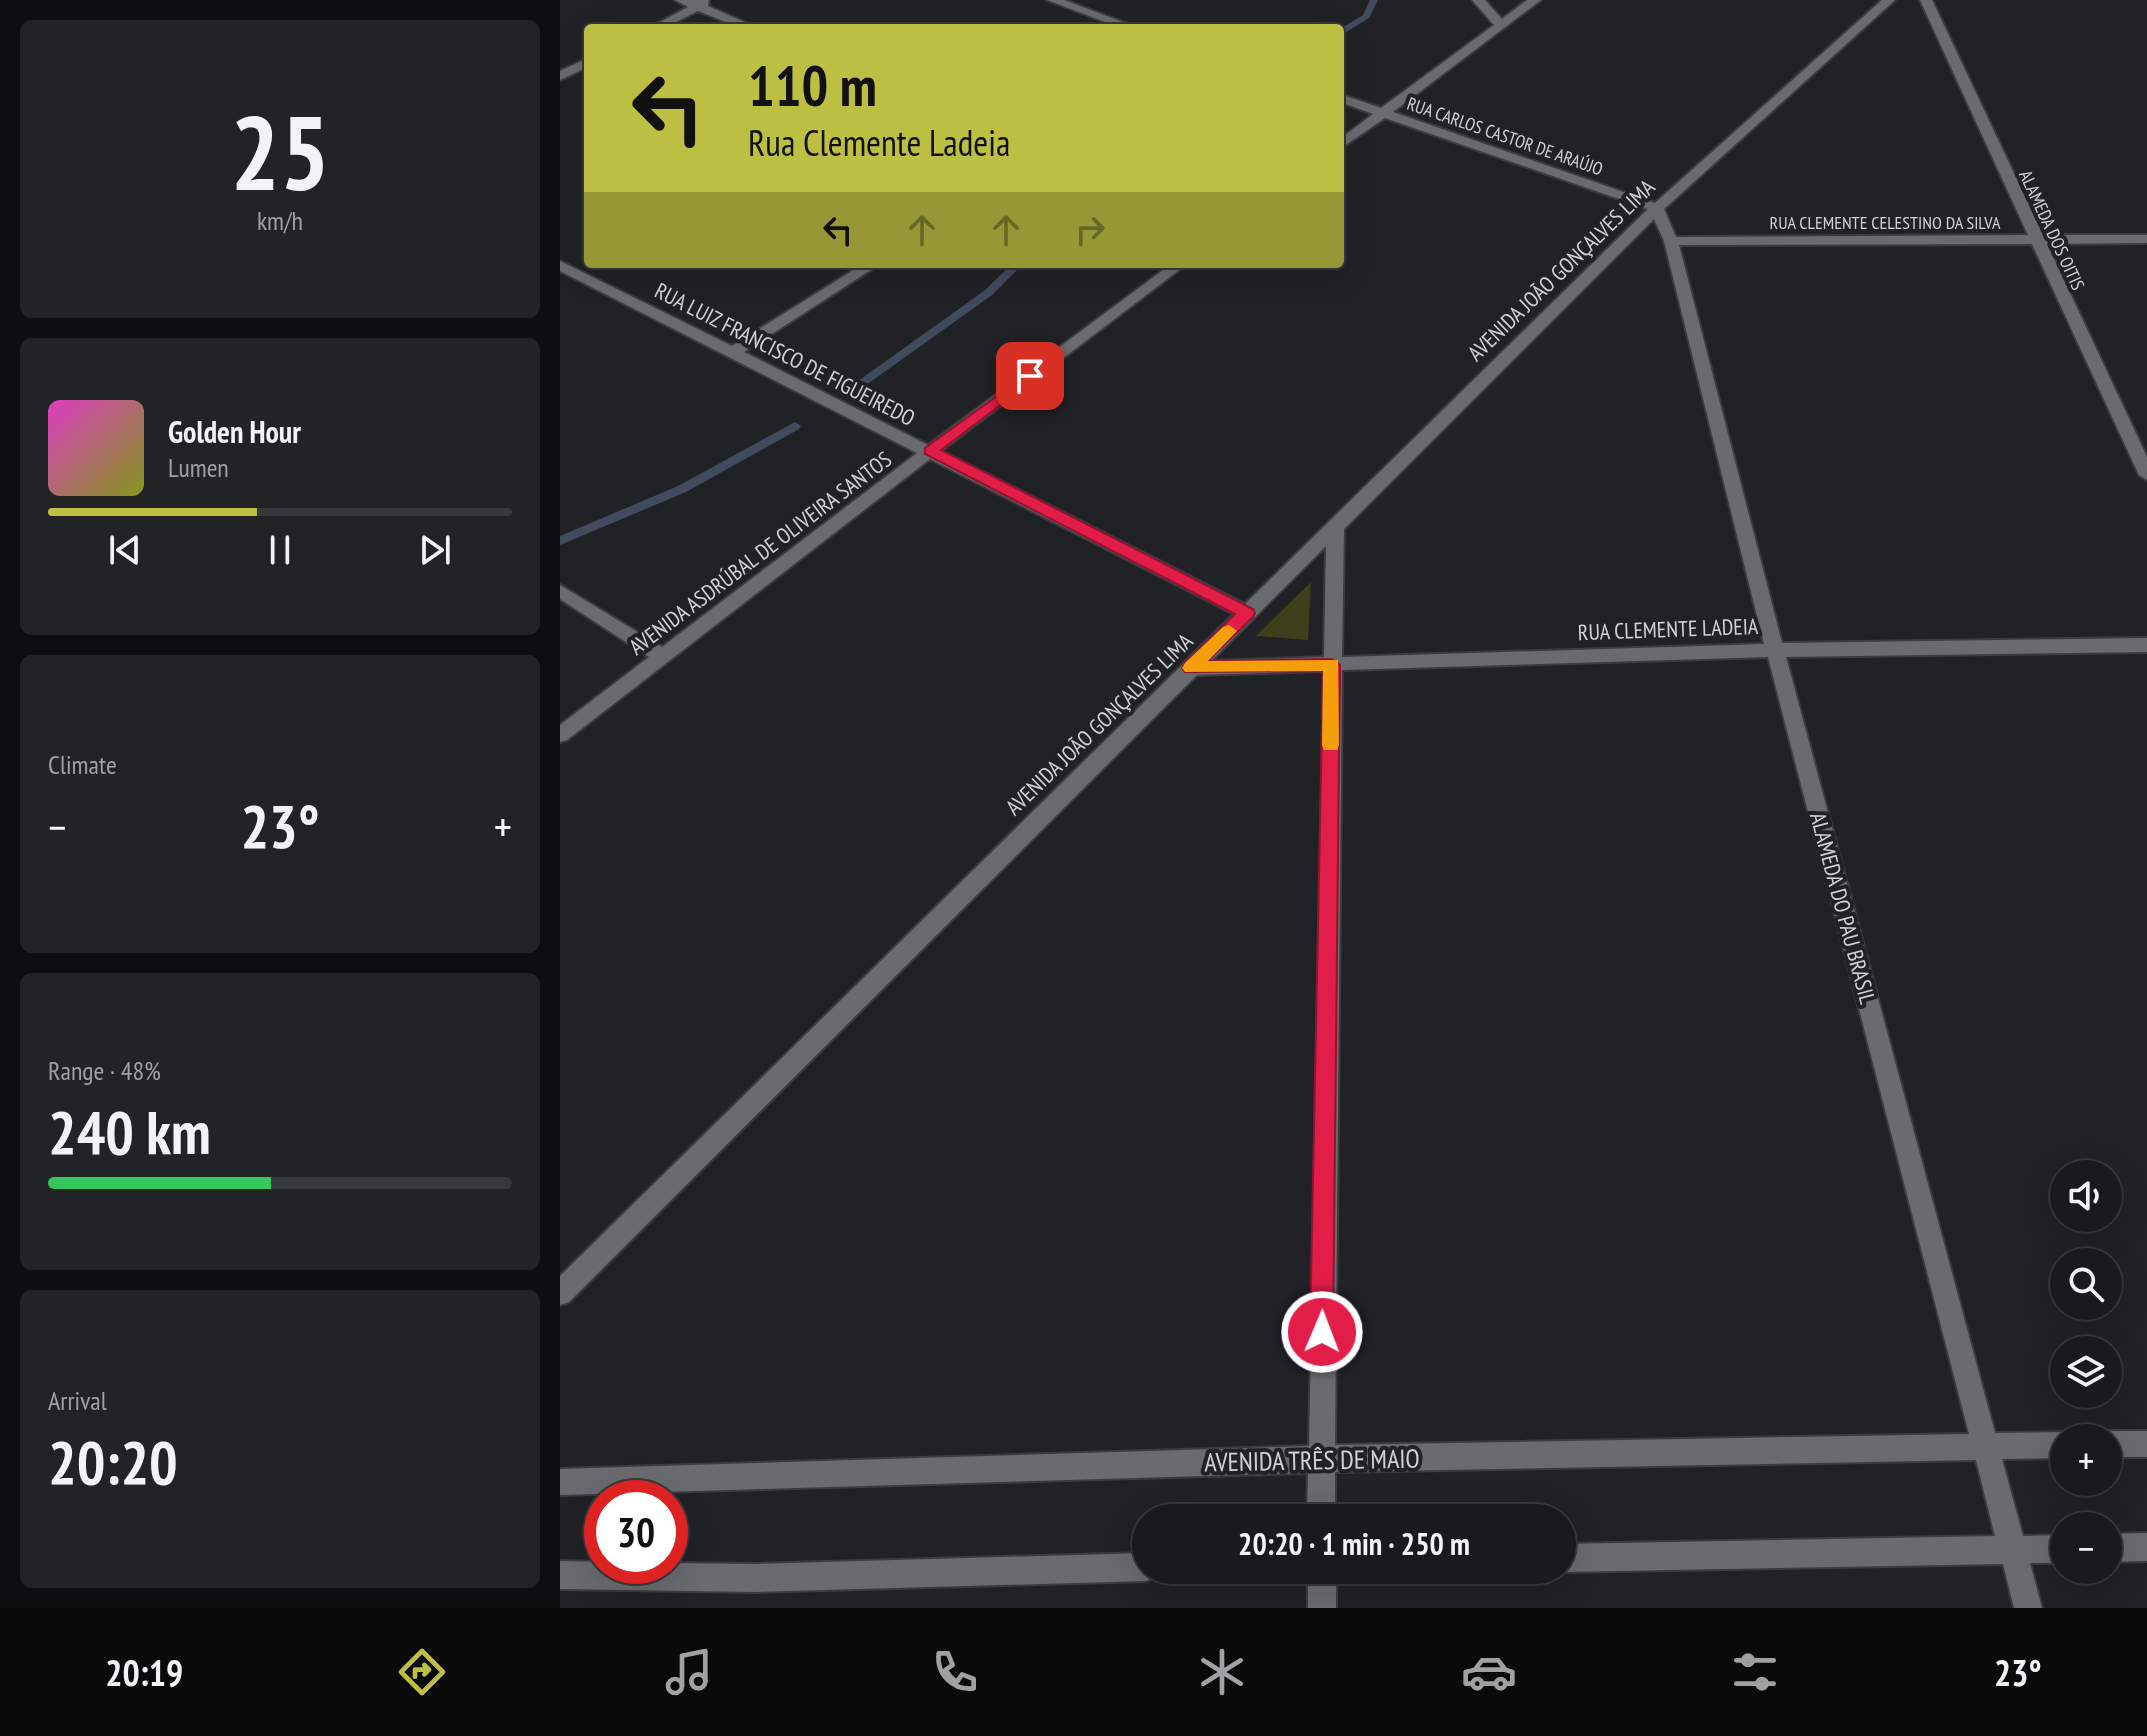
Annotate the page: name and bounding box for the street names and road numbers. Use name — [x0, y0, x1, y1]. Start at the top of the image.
street label: RUA CARLOS CASTOR DE ARAÚJO — [1404, 92, 1606, 180]
street label: ALAMEDA DOS OITIS — [2014, 166, 2090, 294]
street label: AVENIDA JOÃO GONÇALVES LIMA — [1462, 173, 1661, 367]
street label: RUA CLEMENTE CELESTINO DA SILVA — [1770, 211, 2001, 234]
street label: RUA LUIZ FRANCISCO DE FIGUEIREDO — [650, 276, 920, 432]
street label: AVENIDA ASDRÚBAL DE OLIVEIRA SANTOS — [623, 445, 897, 661]
street label: RUA CLEMENTE LADEIA — [1577, 612, 1759, 646]
street label: AVENIDA JOÃO GONÇALVES LIMA — [1000, 627, 1199, 821]
street label: ALAMEDA DO PAU BRASIL — [1804, 809, 1882, 1007]
street label: AVENIDA TRÊS DE MAIO — [1204, 1442, 1420, 1478]

